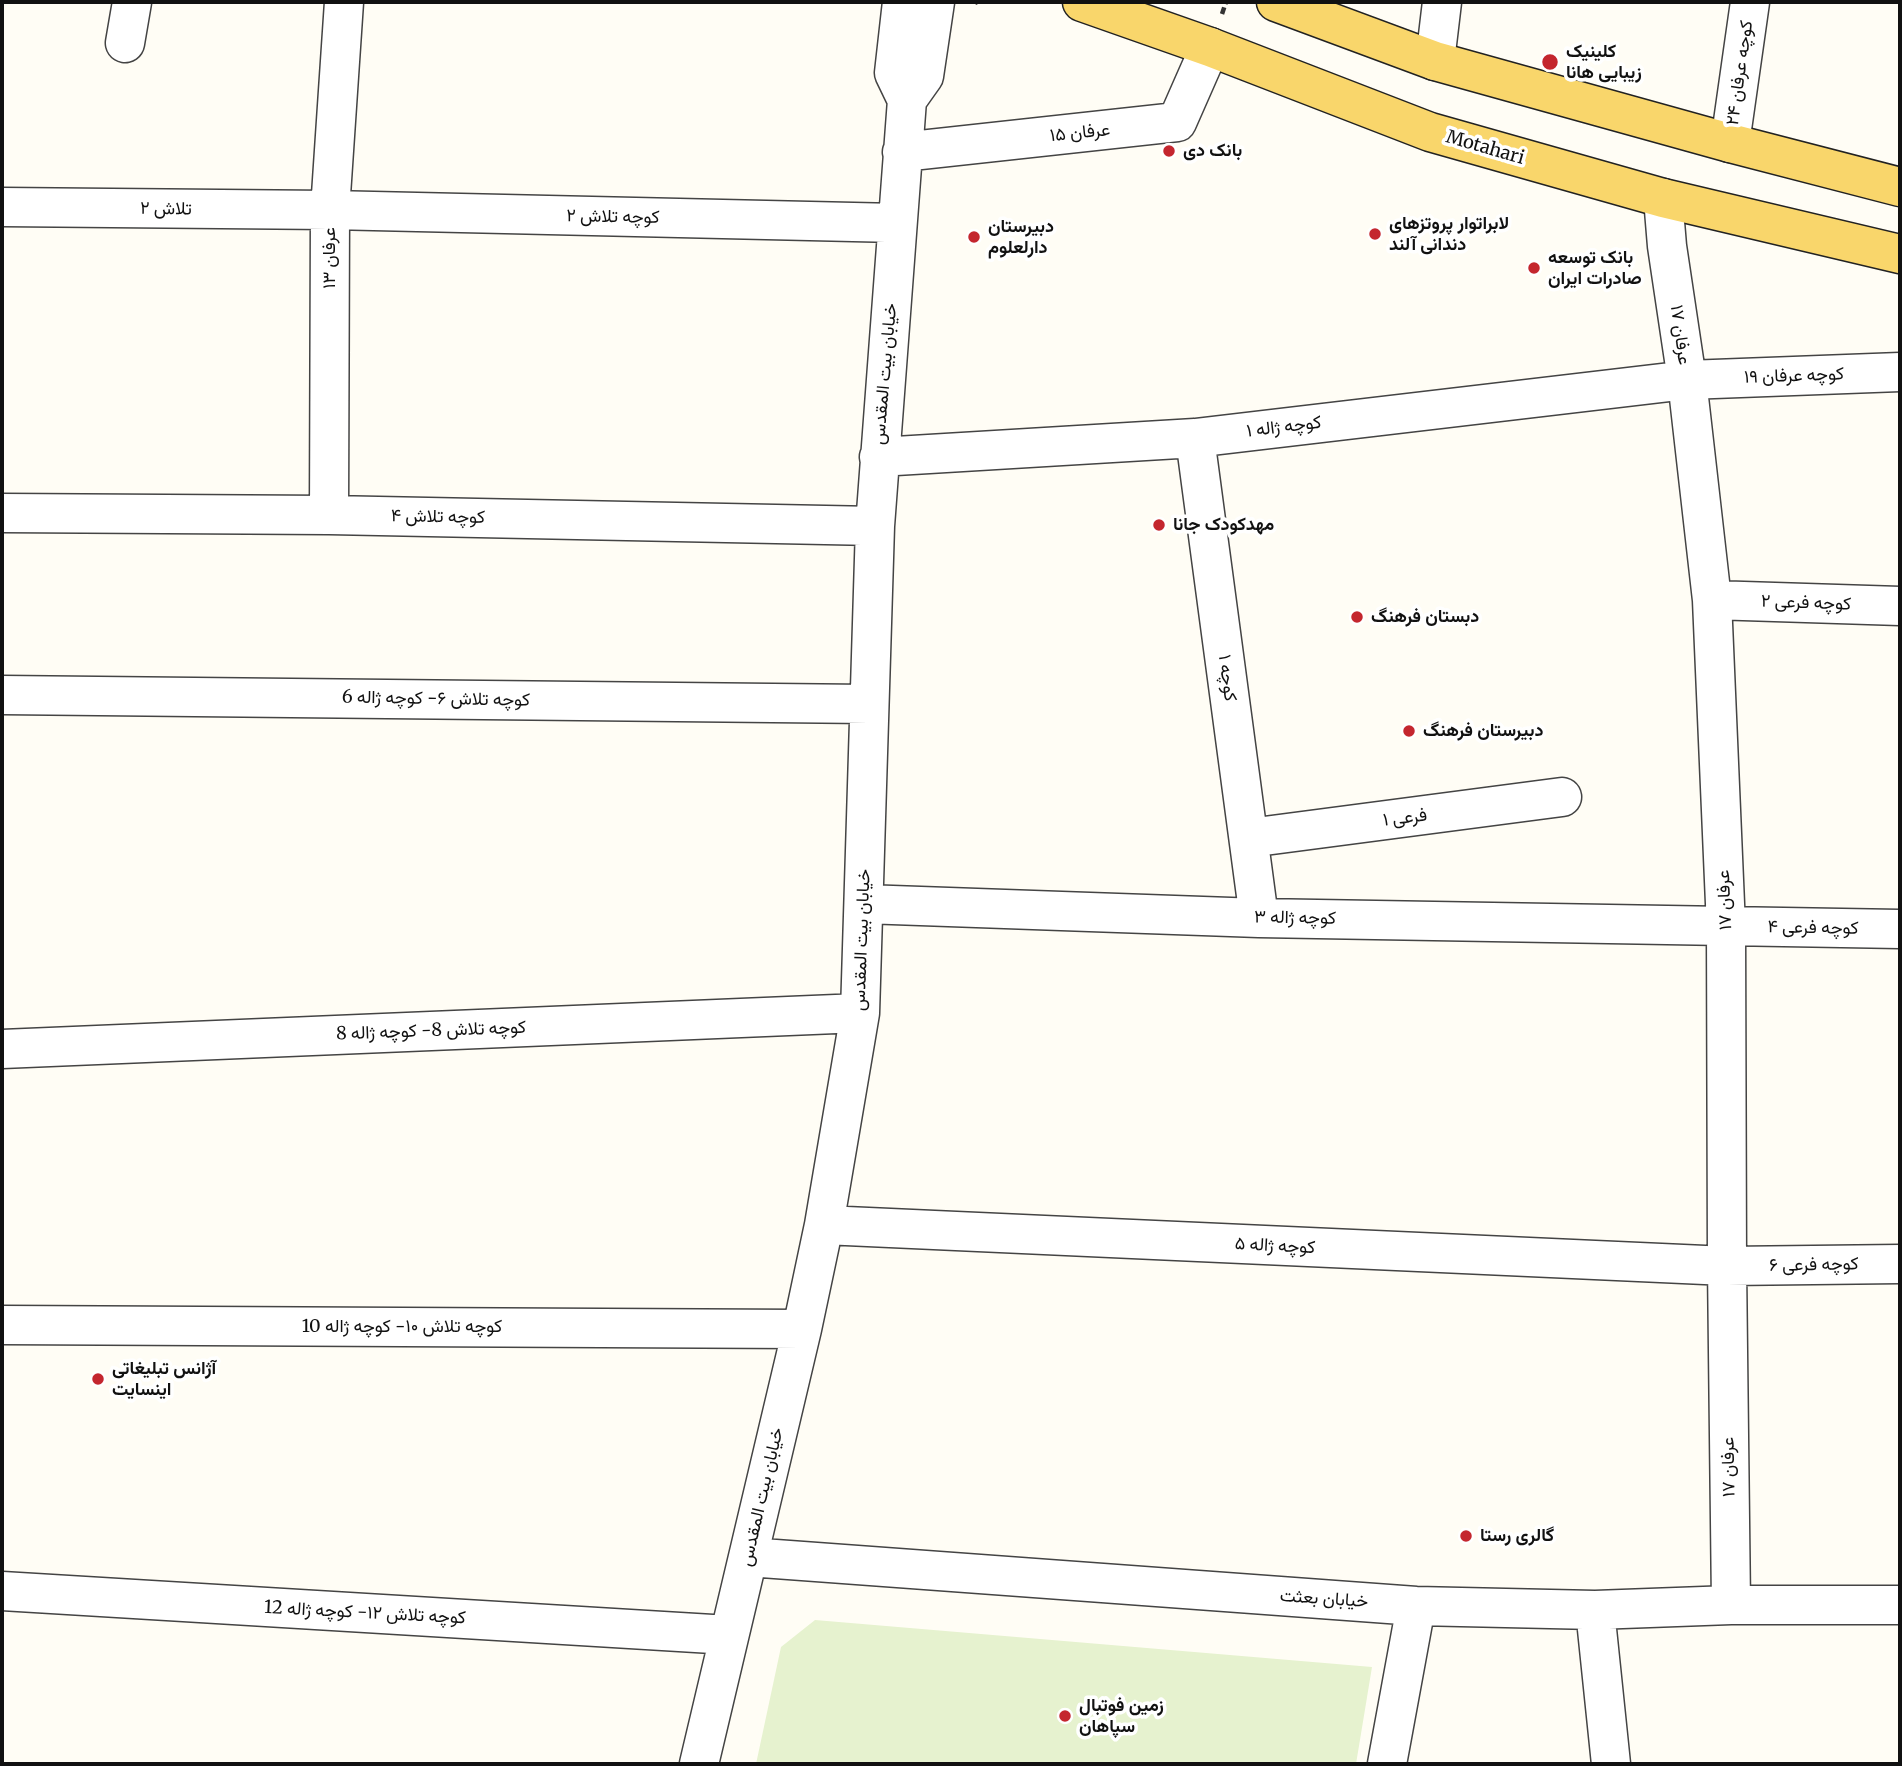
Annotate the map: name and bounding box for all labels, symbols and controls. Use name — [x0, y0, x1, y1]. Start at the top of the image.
street label: کوچه عرفان ۲۴ — [1722, 19, 1758, 127]
place label: کلینیک زیبایی هانا — [1566, 41, 1642, 84]
marker: کلینیک زیبایی هانا — [1540, 52, 1560, 72]
street label: عرفان ۱۵ — [1049, 119, 1111, 147]
street label: Motahari — [1443, 127, 1527, 169]
place label: بانک دی — [1183, 140, 1242, 162]
marker: بانک دی — [1161, 143, 1177, 159]
street label: تلاش ۲ — [140, 198, 192, 220]
street label: کوچه تلاش ۲ — [566, 205, 660, 229]
place label: لابراتوار پروتزهای دندانی آلند — [1389, 213, 1509, 256]
place label: دبیرستان دارلعلوم — [988, 216, 1054, 258]
marker: لابراتوار پروتزهای دندانی آلند — [1367, 226, 1383, 242]
street label: عرفان ۱۳ — [319, 227, 341, 289]
marker: دبیرستان دارلعلوم — [966, 229, 982, 245]
place label: بانک توسعه صادرات ایران — [1548, 247, 1642, 290]
marker: بانک توسعه صادرات ایران — [1526, 260, 1542, 276]
street label: خیابان بیت المقدس — [868, 302, 902, 446]
street label: عرفان ۱۷ — [1665, 304, 1695, 366]
street label: کوچه عرفان ۱۹ — [1744, 363, 1844, 389]
street label: کوچه ژاله ۱ — [1245, 412, 1323, 442]
street label: کوچه تلاش ۴ — [391, 505, 485, 529]
place label: مهدکودک جانا — [1173, 514, 1274, 536]
marker: مهدکودک جانا — [1151, 517, 1167, 533]
street label: کوچه فرعی ۲ — [1761, 591, 1851, 615]
place label: دبستان فرهنگ — [1371, 606, 1479, 628]
marker: دبستان فرهنگ — [1349, 609, 1365, 625]
street label: کوچه ۱ — [1213, 653, 1241, 703]
street label: کوچه تلاش ۶- کوچه ژاله 6 — [342, 687, 530, 711]
place label: دبیرستان فرهنگ — [1423, 720, 1543, 742]
marker: دبیرستان فرهنگ — [1401, 723, 1417, 739]
street label: فرعی ۱ — [1382, 805, 1428, 831]
street label: خیابان بیت المقدس — [849, 869, 875, 1011]
street label: عرفان ۱۷ — [1713, 869, 1737, 931]
street label: کوچه ژاله ۳ — [1254, 906, 1336, 930]
street label: کوچه فرعی ۴ — [1767, 916, 1859, 940]
street label: کوچه تلاش 8- کوچه ژاله 8 — [336, 1017, 526, 1045]
street label: کوچه ژاله ۵ — [1234, 1233, 1316, 1259]
street label: کوچه فرعی ۶ — [1769, 1253, 1859, 1277]
street label: کوچه تلاش ۱۰- کوچه ژاله 10 — [302, 1316, 502, 1338]
place label: آژانس تبلیغاتی اینسایت — [112, 1358, 216, 1400]
marker: آژانس تبلیغاتی اینسایت — [90, 1371, 106, 1387]
street label: خیابان بیت المقدس — [735, 1425, 789, 1569]
street label: عرفان ۱۷ — [1718, 1437, 1740, 1497]
place label: گالری رستا — [1480, 1525, 1554, 1547]
marker: گالری رستا — [1458, 1528, 1474, 1544]
street label: خیابان بعثت — [1279, 1585, 1369, 1613]
street label: کوچه تلاش ۱۲- کوچه ژاله 12 — [264, 1597, 466, 1629]
place label: زمین فوتبال سپاهان — [1079, 1695, 1164, 1738]
marker: زمین فوتبال سپاهان — [1057, 1708, 1073, 1724]

